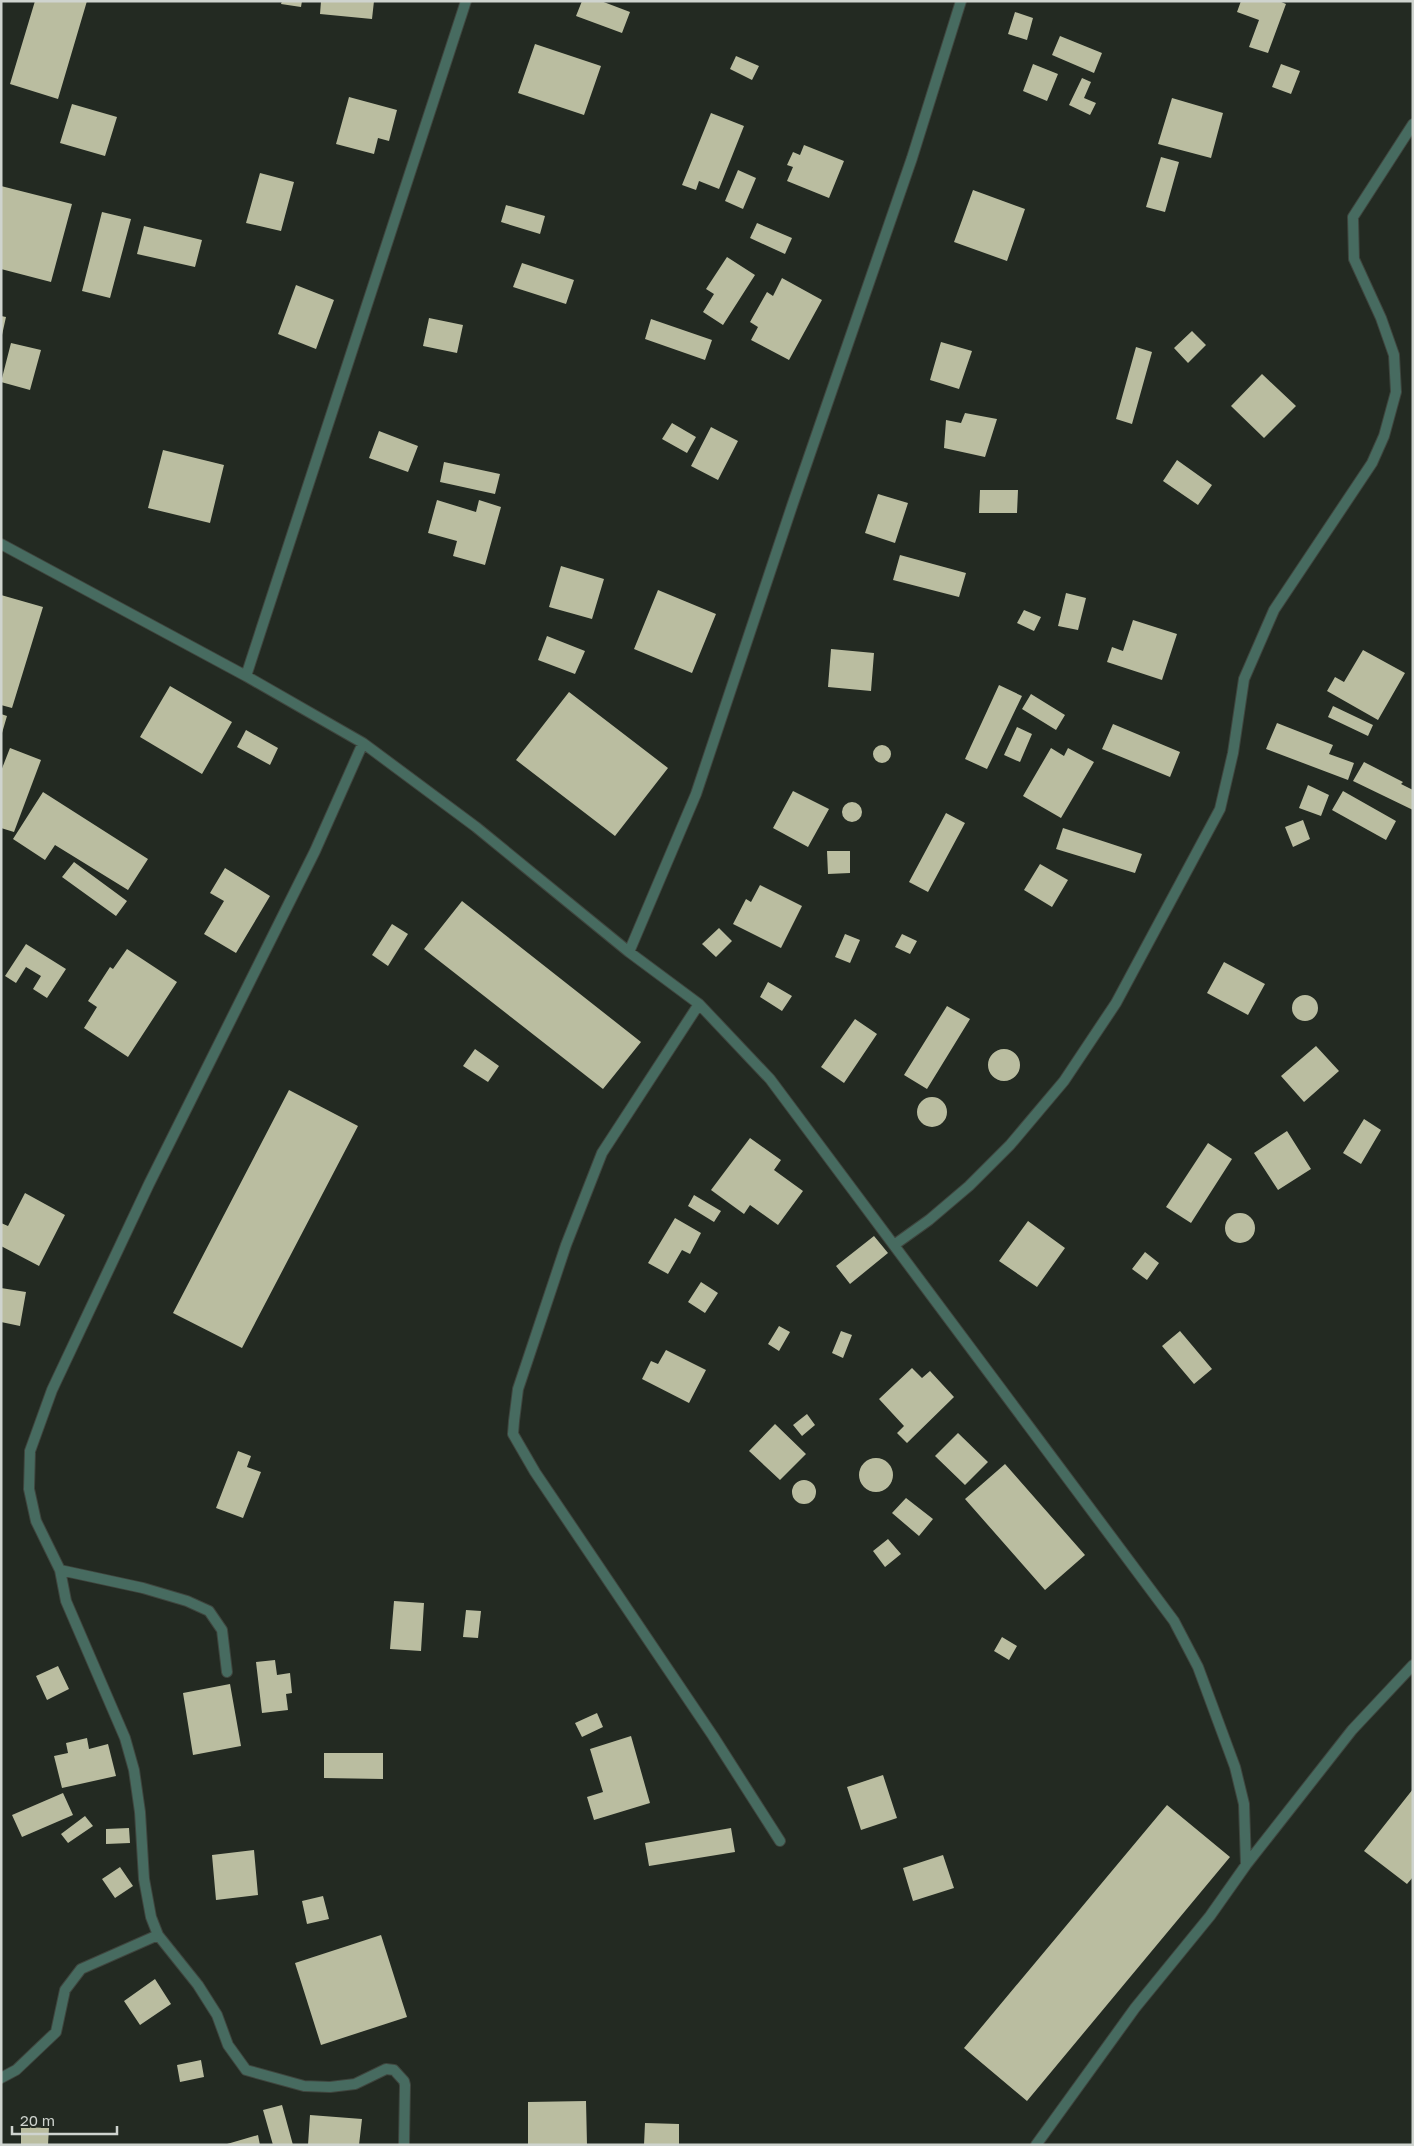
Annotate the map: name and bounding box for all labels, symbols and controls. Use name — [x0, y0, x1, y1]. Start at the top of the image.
scale bar — [12, 2104, 118, 2136]
text: 20 m — [20, 2111, 55, 2129]

